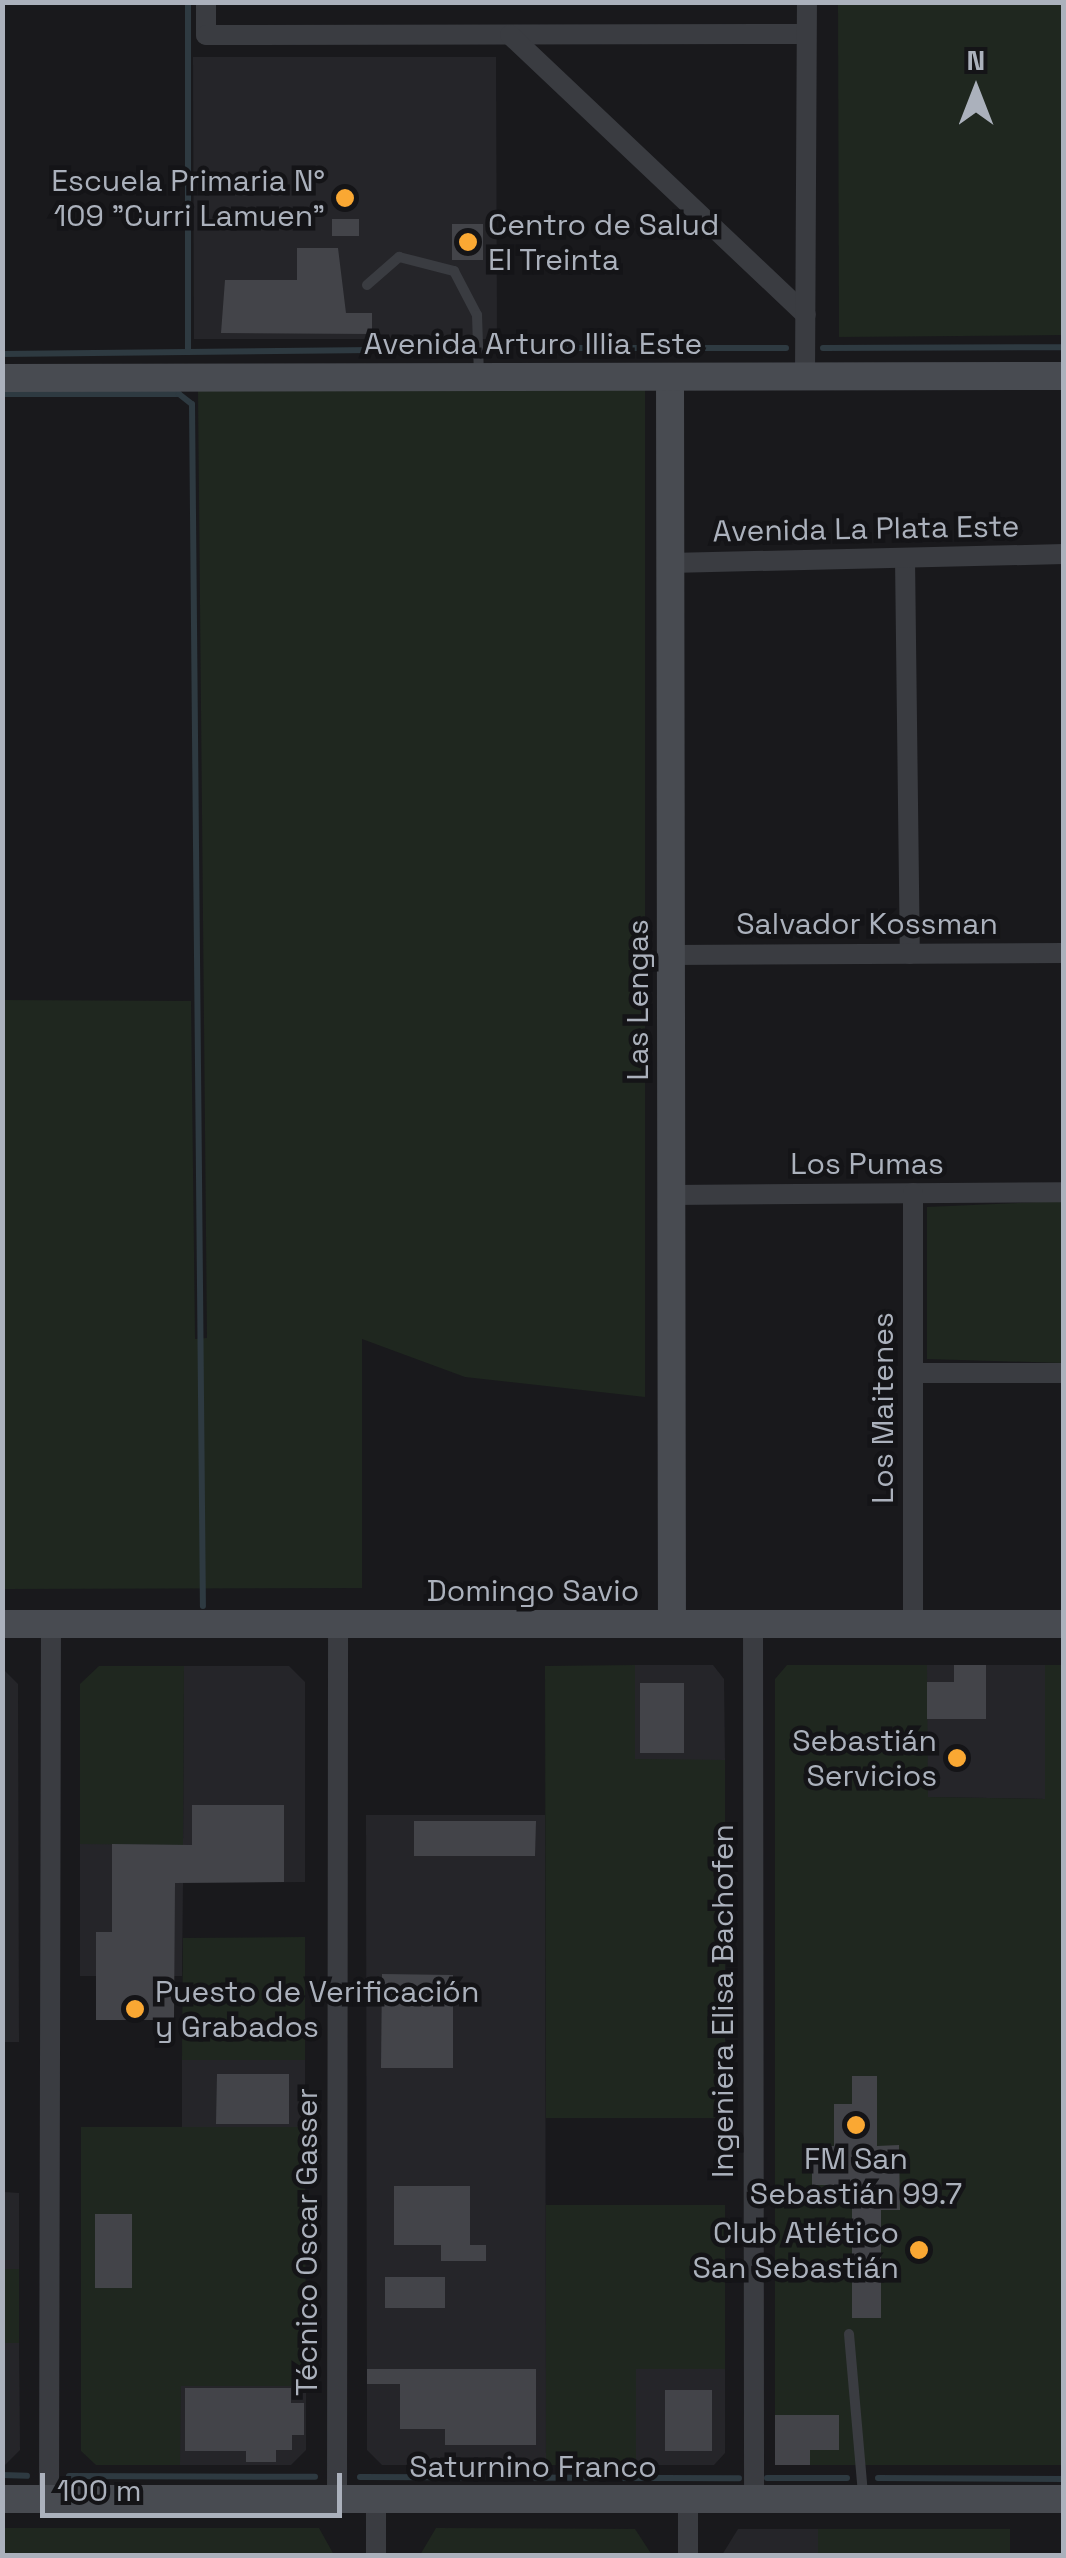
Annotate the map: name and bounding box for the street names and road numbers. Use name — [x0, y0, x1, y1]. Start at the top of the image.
street label: Avenida Arturo Illia Este — [364, 326, 702, 362]
street label: Avenida La Plata Este — [712, 508, 1020, 550]
street label: Salvador Kossman — [736, 906, 998, 942]
street label: Las Lengas — [620, 919, 656, 1081]
street label: Los Pumas — [790, 1146, 944, 1182]
street label: Los Maitenes — [865, 1312, 901, 1504]
street label: Domingo Savio — [427, 1573, 639, 1609]
street label: Ingeniera Elisa Bachofen — [705, 1824, 741, 2178]
street label: Técnico Oscar Gasser — [289, 2088, 325, 2396]
street label: Saturnino Franco — [409, 2449, 657, 2485]

